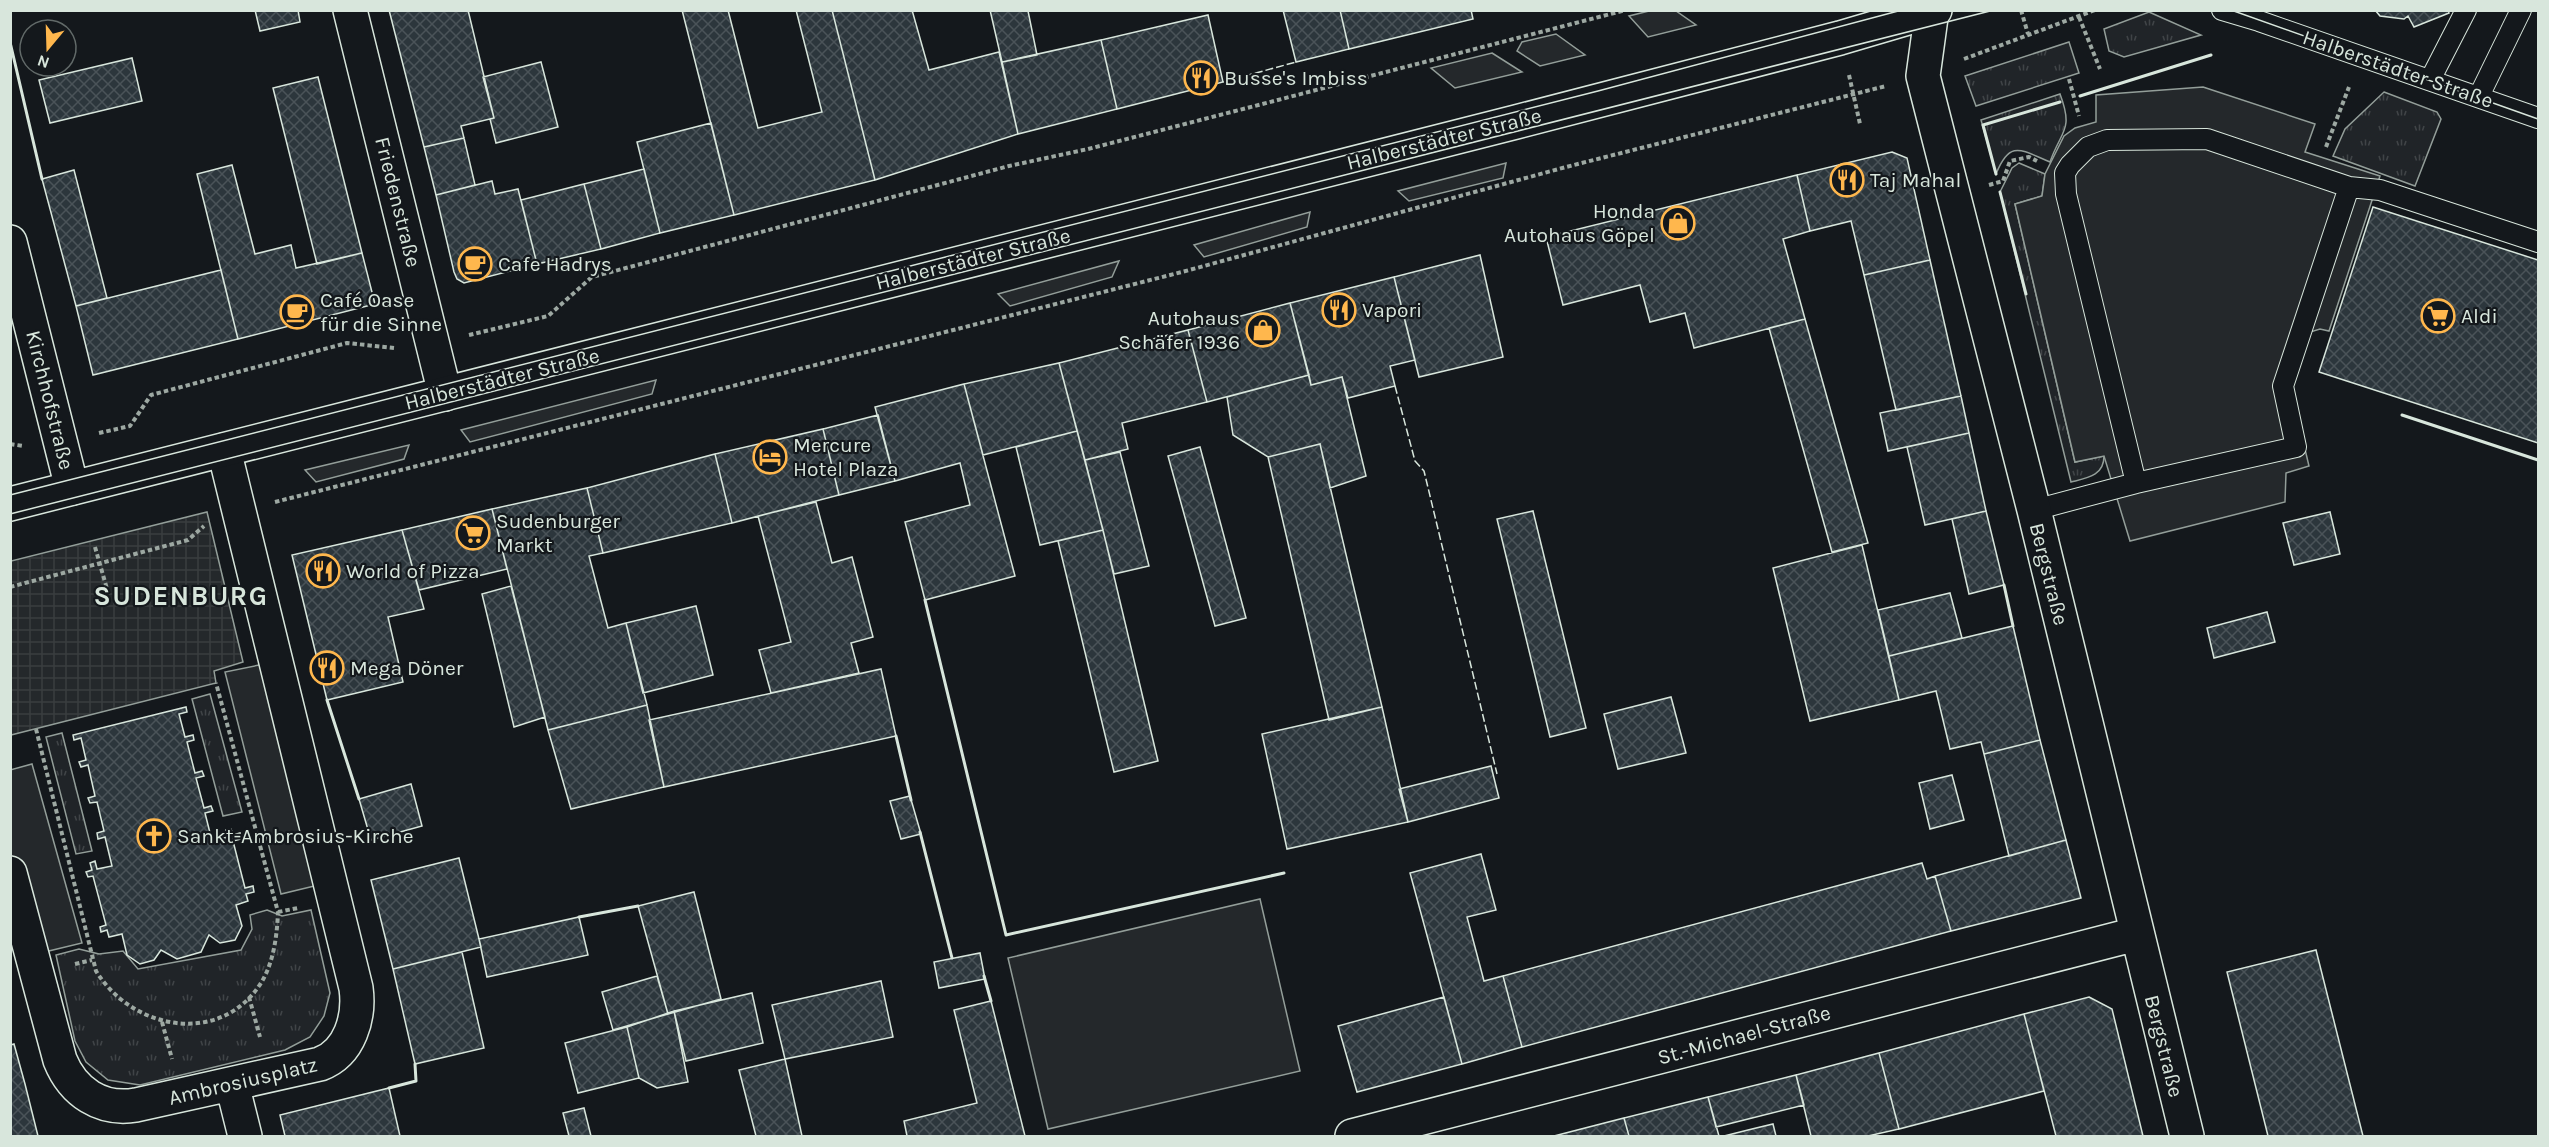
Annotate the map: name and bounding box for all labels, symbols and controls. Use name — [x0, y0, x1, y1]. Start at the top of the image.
north arrow — [18, 18, 78, 78]
street label: Halberstädter Straße — [2300, 25, 2496, 113]
text: N — [35, 51, 52, 73]
restaurant icon: Busse's Imbiss — [1183, 60, 1219, 96]
place label: Busse's Imbiss — [1224, 66, 1368, 90]
street label: Halberstädter Straße — [1344, 103, 1544, 175]
street label: Friedenstraße — [370, 134, 426, 270]
restaurant icon: Taj Mahal — [1829, 162, 1865, 198]
place label: Taj Mahal — [1870, 168, 1961, 192]
place label: Honda Autohaus Göpel — [1504, 199, 1655, 247]
shop icon: Honda Autohaus Göpel — [1660, 205, 1696, 241]
street label: Halberstädter Straße — [873, 223, 1073, 295]
cafe icon: Cafe Hadrys — [457, 246, 493, 282]
place label: Cafe Hadrys — [498, 252, 612, 276]
place label: Café Oase für die Sinne — [320, 288, 442, 336]
restaurant icon: Vapori — [1321, 292, 1357, 328]
cafe icon: Café Oase für die Sinne — [279, 294, 315, 330]
place label: Vapori — [1362, 298, 1422, 322]
supermarket icon: Aldi — [2420, 298, 2456, 334]
place label: Aldi — [2461, 304, 2498, 328]
place label: Autohaus Schäfer 1936 — [1118, 306, 1240, 354]
shop icon: Autohaus Schäfer 1936 — [1245, 312, 1281, 348]
street label: Kirchhofstraße — [21, 328, 79, 472]
street label: Halberstädter Straße — [402, 343, 602, 415]
place label: Mercure Hotel Plaza — [793, 433, 899, 481]
hotel icon: Mercure Hotel Plaza — [752, 439, 788, 475]
place label: Sudenburger Markt — [496, 509, 620, 557]
supermarket icon: Sudenburger Markt — [455, 515, 491, 551]
street label: Bergstraße — [2025, 520, 2073, 628]
restaurant icon: World of Pizza — [305, 553, 341, 589]
place label: World of Pizza — [346, 559, 480, 583]
district label: SUDENBURG — [94, 580, 268, 612]
restaurant icon: Mega Döner — [309, 650, 345, 686]
place label: Mega Döner — [350, 656, 464, 680]
church icon: Sankt-Ambrosius-Kirche — [136, 818, 172, 854]
place label: Sankt-Ambrosius-Kirche — [177, 824, 413, 848]
street label: Bergstraße — [2140, 992, 2188, 1100]
street label: St.-Michael-Straße — [1655, 1000, 1833, 1070]
street label: Ambrosiusplatz — [166, 1052, 320, 1110]

